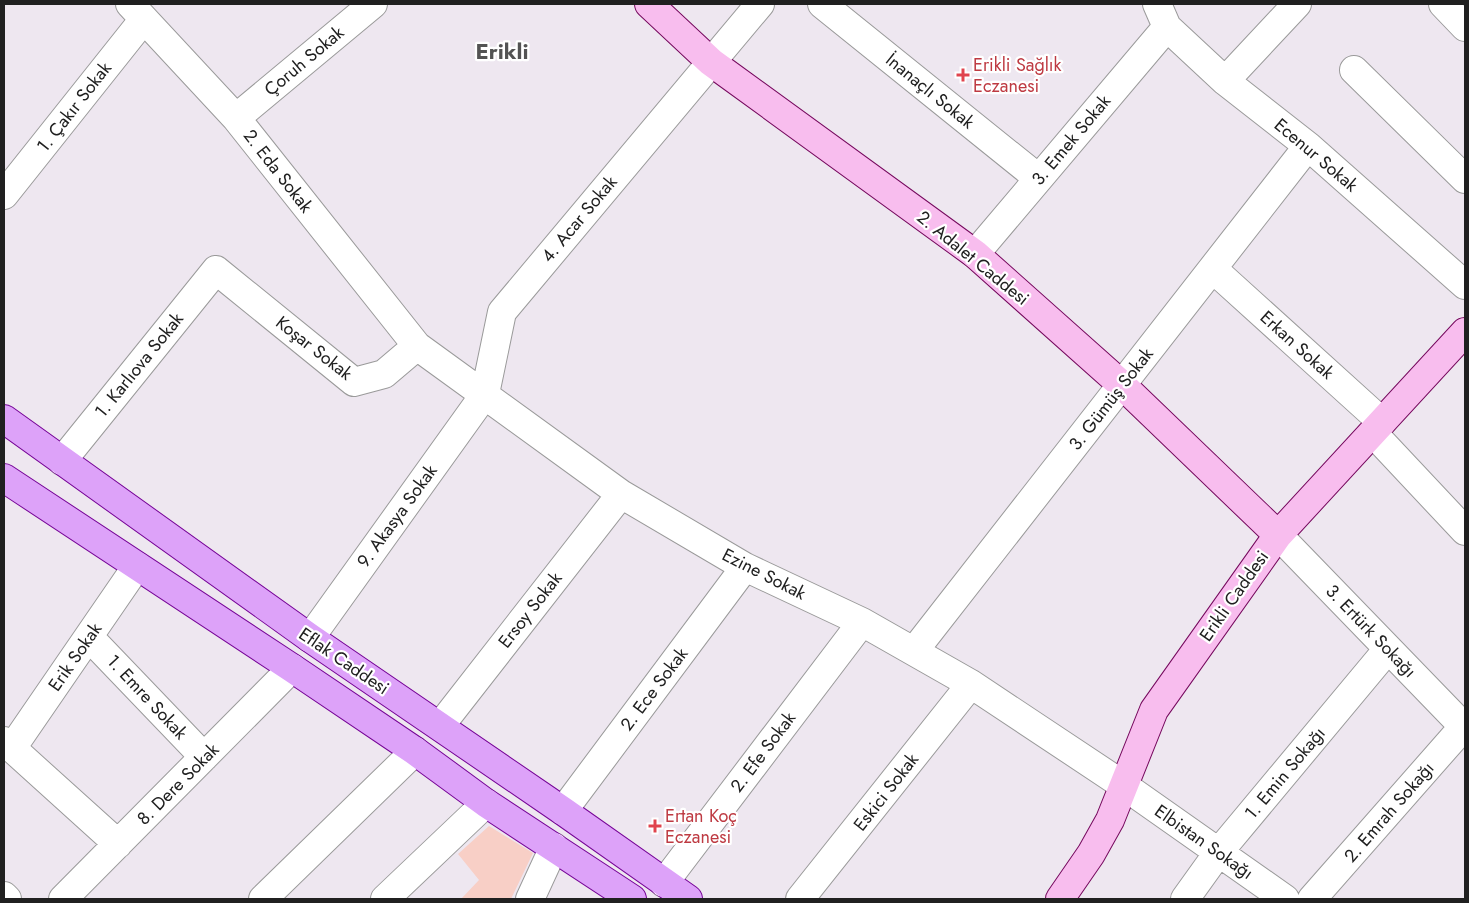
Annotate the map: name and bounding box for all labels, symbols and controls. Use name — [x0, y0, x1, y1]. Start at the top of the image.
street label: Çoruh Sokak — [259, 20, 349, 102]
district label: Erikli — [475, 35, 529, 67]
street label: İnanaçlı Sokak — [880, 47, 980, 135]
place label: Erikli Sağlık Eczanesi — [973, 52, 1061, 99]
street label: 1. Çakır Sokak — [30, 56, 118, 158]
marker: Erikli Sağlık Eczanesi — [957, 69, 969, 81]
street label: 3. Emek Sokak — [1025, 89, 1117, 191]
street label: Ecenur Sokak — [1268, 112, 1364, 198]
street label: 2. Eda Sokak — [237, 124, 319, 218]
street label: 4. Acar Sokak — [535, 170, 623, 268]
street label: 2. Adalet Caddesi — [911, 205, 1035, 311]
street label: Erkan Sokak — [1254, 305, 1340, 385]
street label: 1. Karlıova Sokak — [88, 307, 190, 423]
street label: Koşar Sokak — [270, 310, 358, 386]
street label: 3. Gümüş Sokak — [1063, 342, 1159, 456]
street label: 9. Akasya Sokak — [351, 459, 443, 573]
street label: Ezine Sokak — [717, 542, 811, 606]
street label: Erikli Caddesi — [1193, 545, 1275, 647]
street label: Ersoy Sokak — [492, 566, 568, 654]
street label: 3. Ertürk Sokağı — [1320, 578, 1422, 684]
street label: Erik Sokak — [42, 617, 108, 697]
street label: Eflak Caddesi — [294, 621, 394, 701]
street label: 2. Ece Sokak — [614, 642, 694, 736]
street label: 1. Emre Sokak — [101, 649, 193, 745]
street label: 2. Efe Sokak — [724, 706, 802, 798]
street label: 1. Emin Sokağı — [1239, 721, 1331, 825]
street label: 8. Dere Sokak — [131, 737, 225, 831]
street label: Eskici Sokak — [847, 747, 925, 837]
street label: 2. Emrah Sokağı — [1338, 756, 1440, 868]
street label: Elbistan Sokağı — [1149, 798, 1259, 886]
place label: Ertan Koç Eczanesi — [665, 803, 737, 850]
marker: Ertan Koç Eczanesi — [649, 820, 661, 832]

